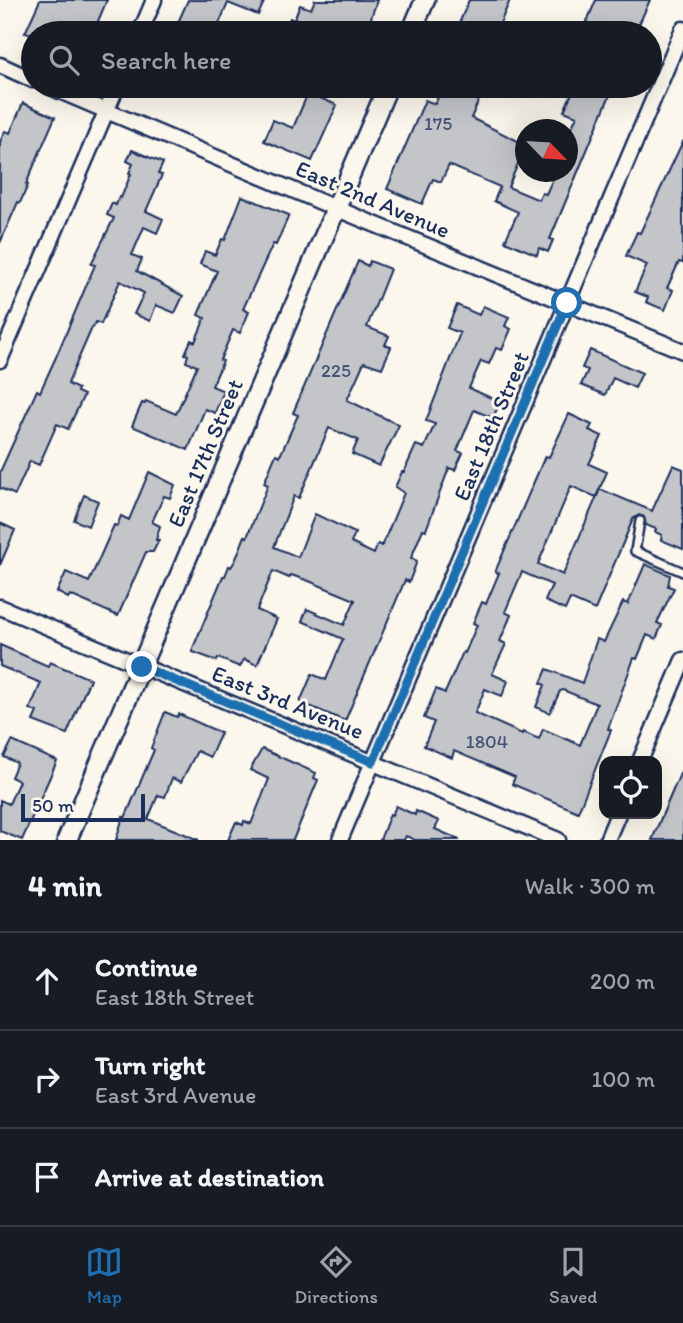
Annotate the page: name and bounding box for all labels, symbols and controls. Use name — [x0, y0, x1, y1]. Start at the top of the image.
search box — [21, 21, 662, 98]
icon: search — [45, 41, 83, 79]
text: Search here — [101, 44, 231, 76]
house number: 175 — [424, 112, 452, 135]
north arrow — [515, 119, 578, 182]
street label: East 2nd Avenue — [292, 154, 454, 244]
route start — [551, 287, 582, 318]
street label: East 18th Street — [447, 347, 535, 505]
house number: 225 — [321, 359, 351, 382]
street label: East 17th Street — [161, 375, 249, 531]
route end — [126, 651, 157, 682]
street label: East 3rd Avenue — [208, 659, 368, 745]
house number: 1804 — [466, 730, 508, 753]
map controls — [599, 756, 662, 819]
button: locate — [599, 756, 662, 819]
scale bar — [21, 791, 145, 823]
text: 50 m — [32, 794, 74, 817]
text: 4 min — [28, 867, 102, 904]
text: Walk · 300 m — [525, 872, 655, 900]
text: Continue — [95, 951, 198, 983]
icon: ahead — [28, 962, 66, 1000]
text: 200 m — [590, 967, 655, 995]
text: East 18th Street — [95, 983, 254, 1011]
text: Turn right — [95, 1049, 206, 1081]
icon: right — [28, 1060, 66, 1098]
text: 100 m — [591, 1065, 655, 1093]
text: East 3rd Avenue — [95, 1081, 256, 1109]
icon: arrive — [28, 1158, 66, 1196]
text: Arrive at destination — [95, 1161, 324, 1193]
tab: Map — [85, 1243, 123, 1308]
tab: Directions — [294, 1243, 378, 1308]
tab: Saved — [549, 1243, 597, 1308]

